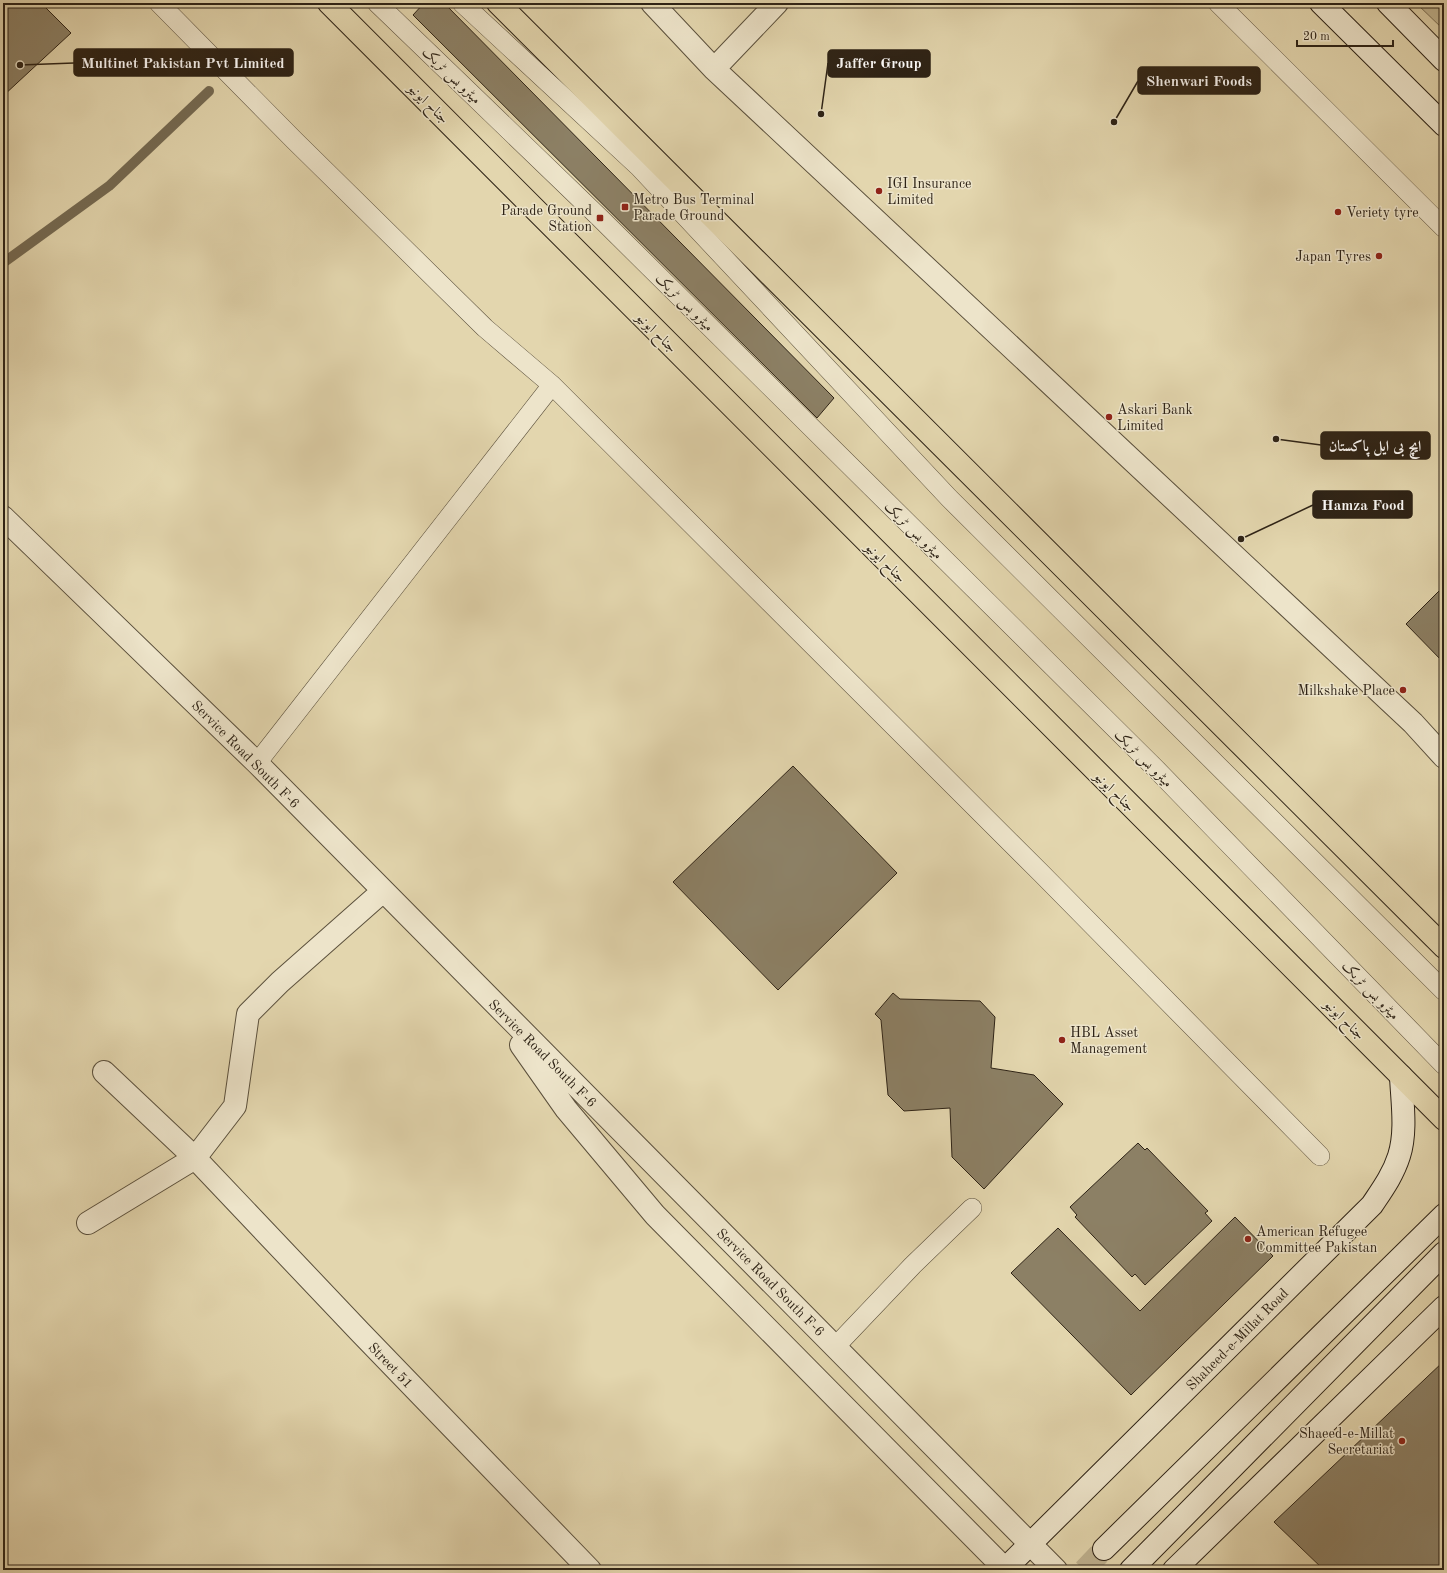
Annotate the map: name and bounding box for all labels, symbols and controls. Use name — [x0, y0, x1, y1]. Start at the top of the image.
scale bar — [1297, 22, 1393, 48]
text: 20 m — [1303, 31, 1330, 43]
street label: میٹرو بس ٹریک — [418, 44, 484, 108]
callout: Multinet Pakistan Pvt Limited — [74, 49, 293, 76]
callout: Jaffer Group — [828, 50, 930, 77]
text: Multinet Pakistan Pvt Limited — [81, 57, 285, 72]
text: Jaffer Group — [836, 57, 922, 72]
callout: Shenwari Foods — [1138, 67, 1260, 94]
text: Shenwari Foods — [1146, 75, 1252, 90]
street label: جناح ایونیو — [401, 79, 451, 130]
place label: IGI Insurance Limited — [887, 177, 971, 207]
marker: IGI Insurance Limited — [874, 186, 884, 196]
place label: Metro Bus Terminal Parade Ground — [633, 193, 754, 223]
marker: Metro Bus Terminal Parade Ground — [620, 202, 630, 212]
place label: Parade Ground Station — [501, 204, 592, 234]
place label: Veriety tyre — [1346, 206, 1419, 220]
marker: Veriety tyre — [1333, 207, 1343, 217]
marker: Parade Ground Station — [595, 213, 605, 223]
place label: Japan Tyres — [1295, 250, 1371, 264]
marker: Japan Tyres — [1374, 251, 1384, 261]
street label: میٹرو بس ٹریک — [651, 270, 717, 336]
street label: جناح ایونیو — [629, 308, 679, 359]
place label: Askari Bank Limited — [1117, 403, 1193, 433]
marker: Askari Bank Limited — [1104, 412, 1114, 422]
callout: ایچ بی ایل پاکستان — [1321, 432, 1430, 459]
text: ایچ بی ایل پاکستان — [1329, 439, 1421, 459]
callout: Hamza Food — [1313, 491, 1412, 518]
street label: میٹرو بس ٹریک — [880, 498, 946, 564]
text: Hamza Food — [1321, 499, 1405, 514]
street label: جناح ایونیو — [858, 538, 908, 589]
place label: Milkshake Place — [1297, 684, 1395, 698]
marker: Milkshake Place — [1398, 685, 1408, 695]
street label: Service Road South F-6 — [189, 698, 302, 811]
street label: میٹرو بس ٹریک — [1110, 726, 1176, 792]
street label: جناح ایونیو — [1087, 767, 1137, 818]
street label: میٹرو بس ٹریک — [1338, 958, 1402, 1024]
street label: جناح ایونیو — [1317, 995, 1367, 1046]
street label: Service Road South F-6 — [486, 997, 599, 1110]
place label: HBL Asset Management — [1070, 1026, 1147, 1056]
marker: HBL Asset Management — [1057, 1035, 1067, 1045]
place label: American Refugee Committee Pakistan — [1256, 1225, 1378, 1255]
street label: Service Road South F-6 — [714, 1226, 827, 1339]
marker: American Refugee Committee Pakistan — [1243, 1234, 1253, 1244]
street label: Shaheed-e-Millat Road — [1184, 1286, 1291, 1393]
street label: Street 51 — [365, 1340, 415, 1391]
place label: Shaeed-e-Millat Secretariat — [1299, 1427, 1394, 1457]
marker: Shaeed-e-Millat Secretariat — [1397, 1436, 1407, 1446]

